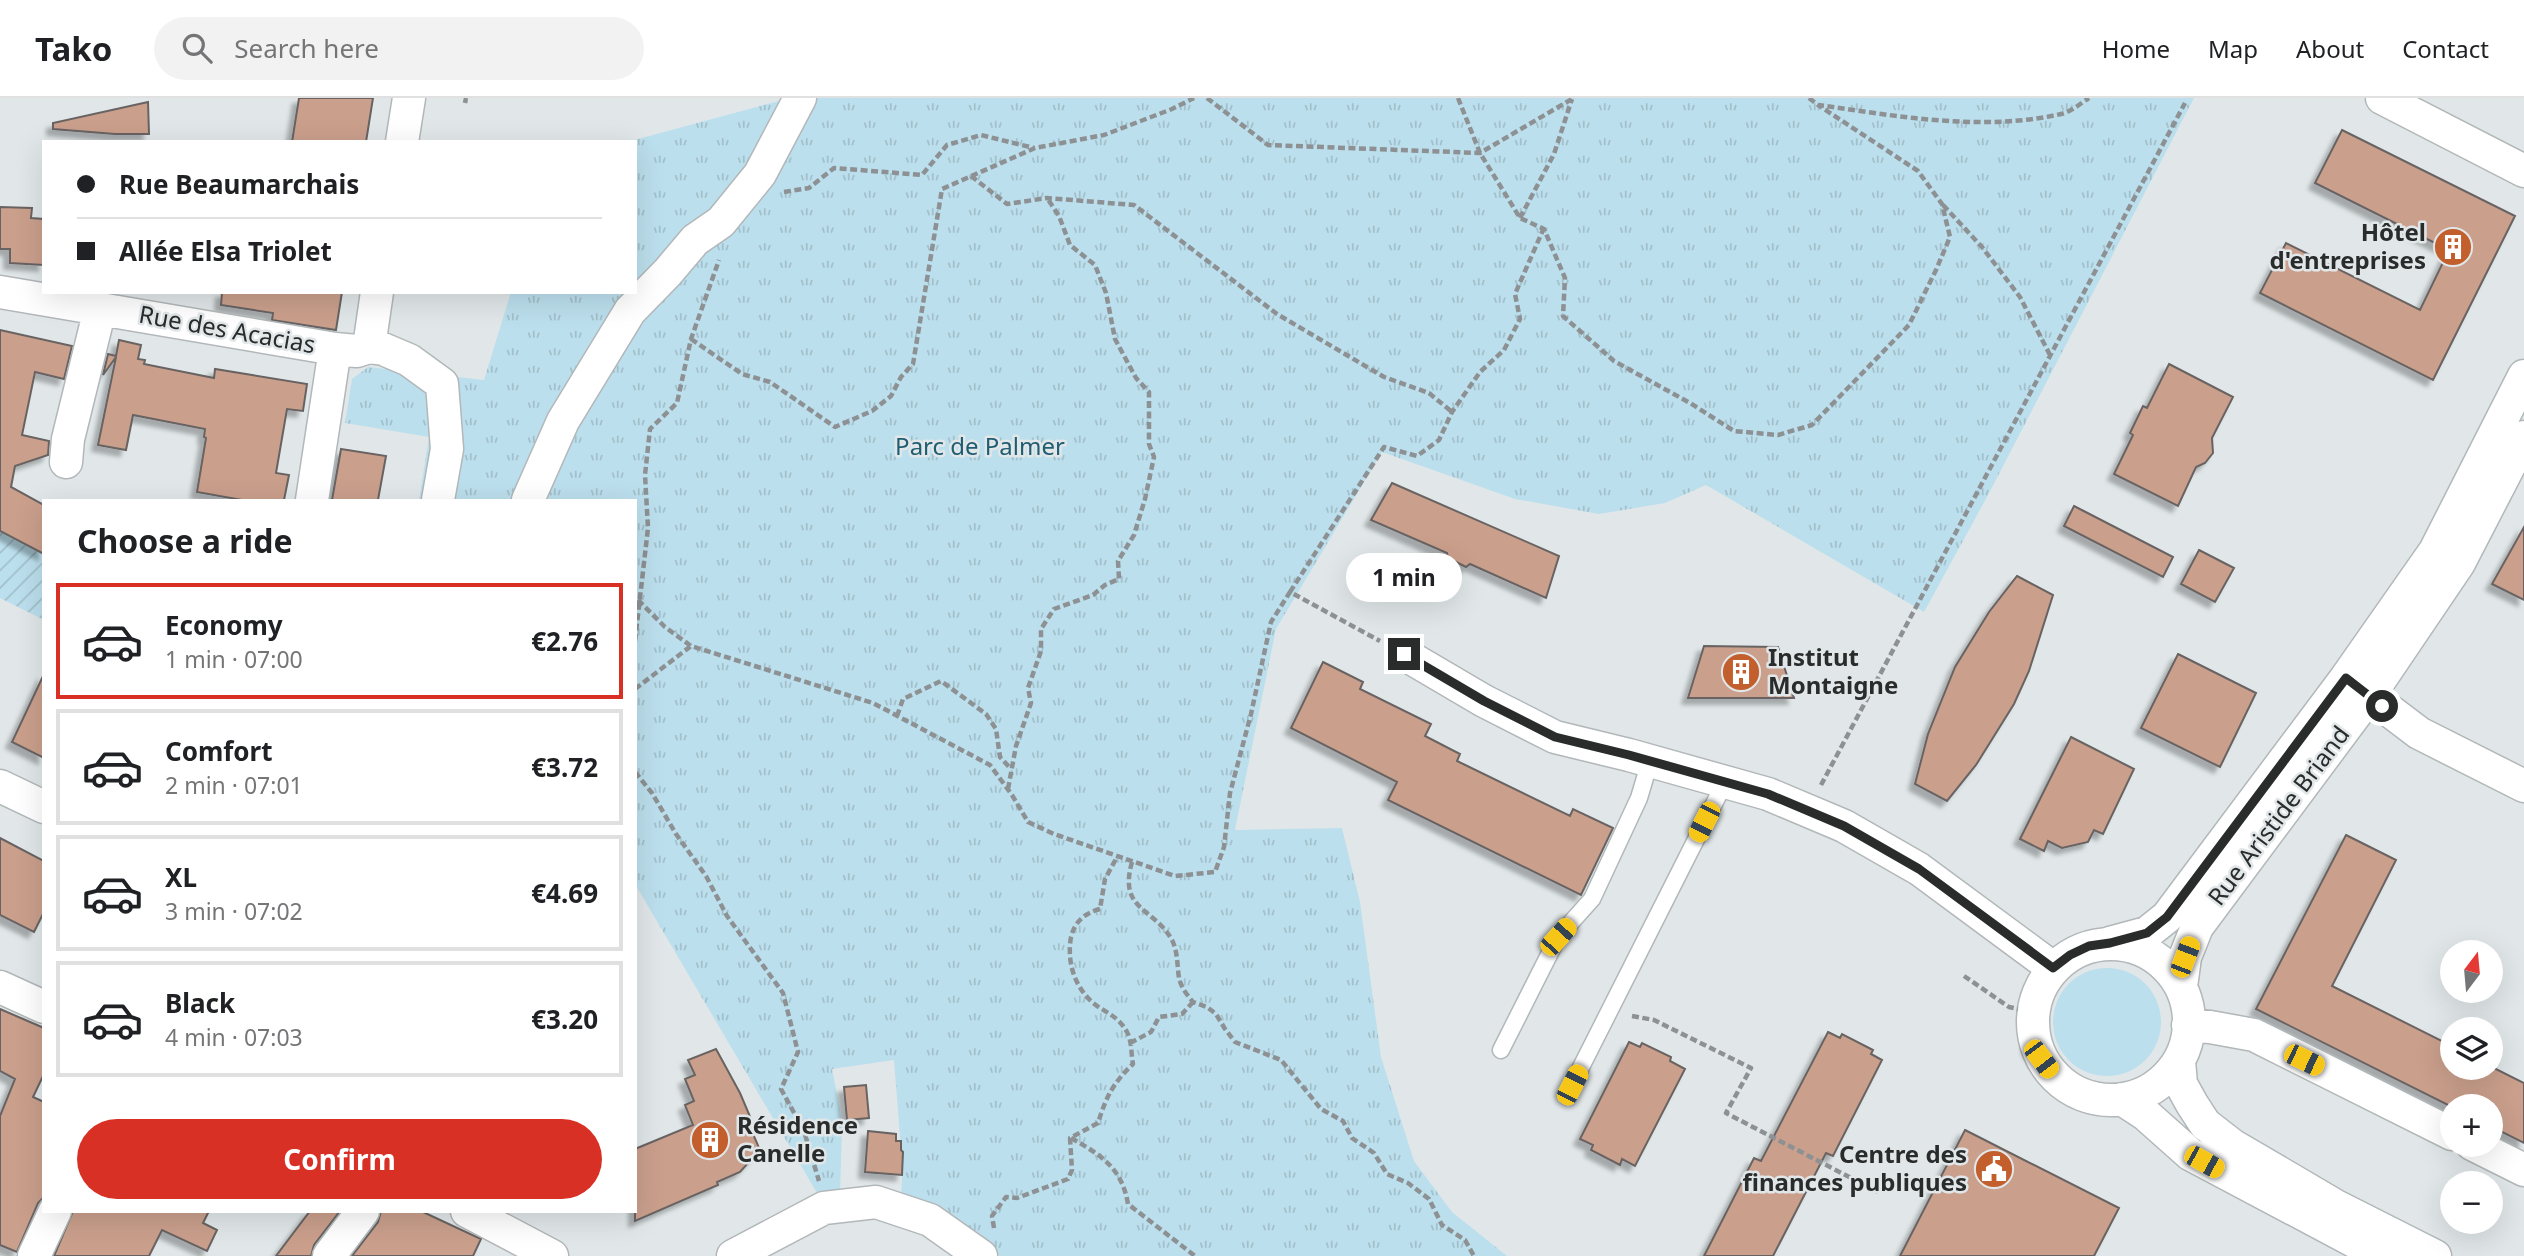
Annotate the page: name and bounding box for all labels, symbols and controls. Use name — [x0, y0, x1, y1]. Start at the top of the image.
search box — [154, 17, 644, 80]
text: Tako — [35, 26, 112, 71]
icon: search — [178, 29, 216, 67]
text: Search here — [234, 30, 379, 66]
text: Home — [2102, 32, 2170, 65]
text: Map — [2208, 32, 2258, 65]
text: About — [2296, 32, 2364, 65]
text: Contact — [2402, 32, 2489, 65]
text: Rue Beaumarchais — [119, 166, 359, 202]
place label: Hôtel d'entreprises — [2269, 215, 2426, 276]
building icon: Hôtel d'entreprises — [2432, 226, 2474, 268]
text: Allée Elsa Triolet — [119, 233, 332, 269]
street label: Rue des Acacias — [136, 297, 318, 360]
park label: Parc de Palmer — [895, 429, 1065, 462]
text: Choose a ride — [77, 519, 293, 562]
callout: 1 min — [1346, 552, 1462, 602]
text: 1 min — [1372, 561, 1436, 593]
text: Economy — [165, 607, 283, 643]
icon: car — [81, 610, 144, 673]
text: €2.76 — [531, 623, 598, 659]
route end — [1388, 638, 1420, 670]
place label: Institut Montaigne — [1768, 640, 1898, 701]
text: 1 min · 07:00 — [165, 643, 303, 675]
building icon: Institut Montaigne — [1720, 651, 1762, 693]
route start — [2366, 690, 2398, 722]
street label: Rue Aristide Briand — [2199, 719, 2356, 912]
text: Comfort — [165, 733, 273, 769]
icon: car — [81, 736, 144, 799]
text: €3.72 — [531, 749, 598, 785]
text: 2 min · 07:01 — [165, 769, 303, 801]
car — [1686, 799, 1723, 845]
text: XL — [165, 859, 197, 895]
icon: car — [81, 862, 144, 925]
text: €4.69 — [531, 875, 598, 911]
text: 3 min · 07:02 — [165, 895, 303, 927]
car — [1537, 914, 1580, 960]
car — [2168, 934, 2203, 980]
north arrow — [2440, 940, 2502, 1003]
map controls — [2440, 940, 2503, 1234]
text: Black — [165, 985, 235, 1021]
icon: car — [81, 988, 144, 1051]
text: €3.20 — [531, 1001, 598, 1037]
button: layers — [2440, 1017, 2503, 1080]
text: 4 min · 07:03 — [165, 1021, 303, 1053]
car — [2020, 1036, 2063, 1082]
car — [2281, 1041, 2328, 1079]
car — [1554, 1062, 1591, 1108]
button: + — [2440, 1094, 2503, 1157]
place label: Résidence Canelle — [737, 1108, 858, 1169]
button: Confirm — [77, 1119, 602, 1199]
building icon: Résidence Canelle — [689, 1119, 731, 1161]
place label: Centre des finances publiques — [1743, 1137, 1967, 1198]
car — [2181, 1143, 2228, 1181]
public building icon: Centre des finances publiques — [1973, 1148, 2015, 1190]
button: − — [2440, 1171, 2503, 1234]

